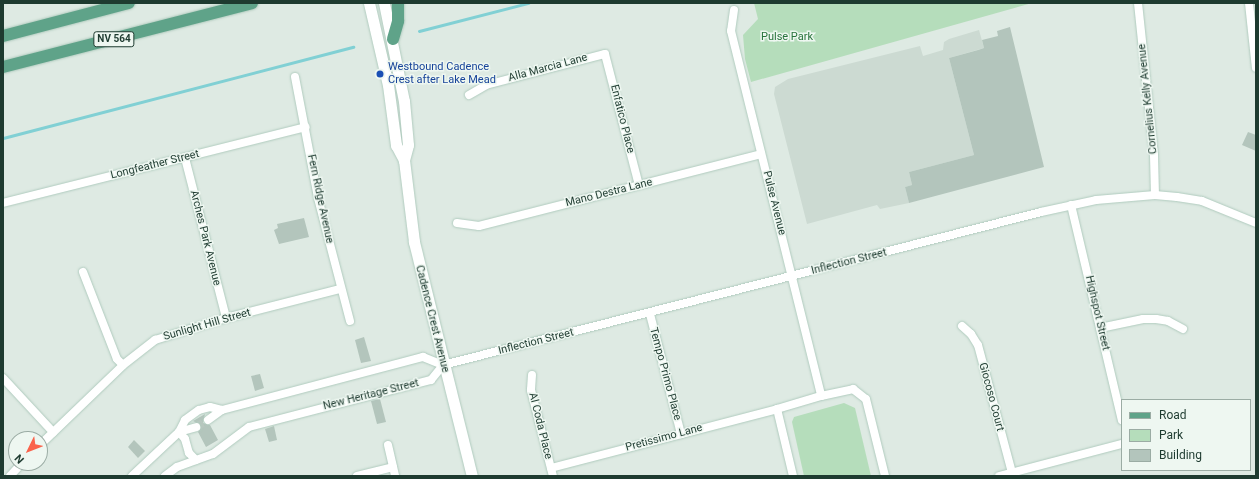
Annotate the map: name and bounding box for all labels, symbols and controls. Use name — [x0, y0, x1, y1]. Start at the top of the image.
park label: Pulse Park — [761, 30, 813, 44]
road number: NV 564 — [93, 31, 135, 47]
street label: Cornelius Kelly Avenue — [1136, 43, 1160, 155]
street label: Alla Marcia Lane — [507, 51, 589, 85]
place label: Westbound Cadence Crest after Lake Mead — [388, 61, 496, 87]
marker: Westbound Cadence Crest after Lake Mead — [375, 69, 385, 79]
street label: Enfatico Place — [607, 83, 637, 155]
street label: Longfeather Street — [109, 148, 201, 182]
street label: Fern Ridge Avenue — [304, 153, 336, 245]
street label: Pulse Avenue — [760, 169, 788, 237]
street label: Mano Destra Lane — [564, 176, 654, 210]
street label: Arches Park Avenue — [187, 189, 223, 287]
street label: Inflection Street — [810, 246, 888, 278]
street label: Cadence Crest Avenue — [412, 264, 452, 374]
street label: Highspot Street — [1082, 274, 1112, 352]
street label: Sunlight Hill Street — [162, 306, 252, 344]
street label: Inflection Street — [497, 326, 575, 358]
street label: Tempo Primo Place — [646, 326, 684, 422]
street label: Giocoso Court — [976, 361, 1006, 433]
street label: New Heritage Street — [322, 377, 420, 413]
street label: Al Coda Place — [525, 391, 555, 461]
legend — [1121, 399, 1251, 471]
text: Road — [1159, 408, 1187, 422]
street label: Pretissimo Lane — [624, 421, 704, 455]
text: Park — [1159, 428, 1183, 442]
north arrow — [8, 431, 48, 471]
text: Building — [1159, 448, 1202, 462]
text: N — [12, 452, 27, 466]

